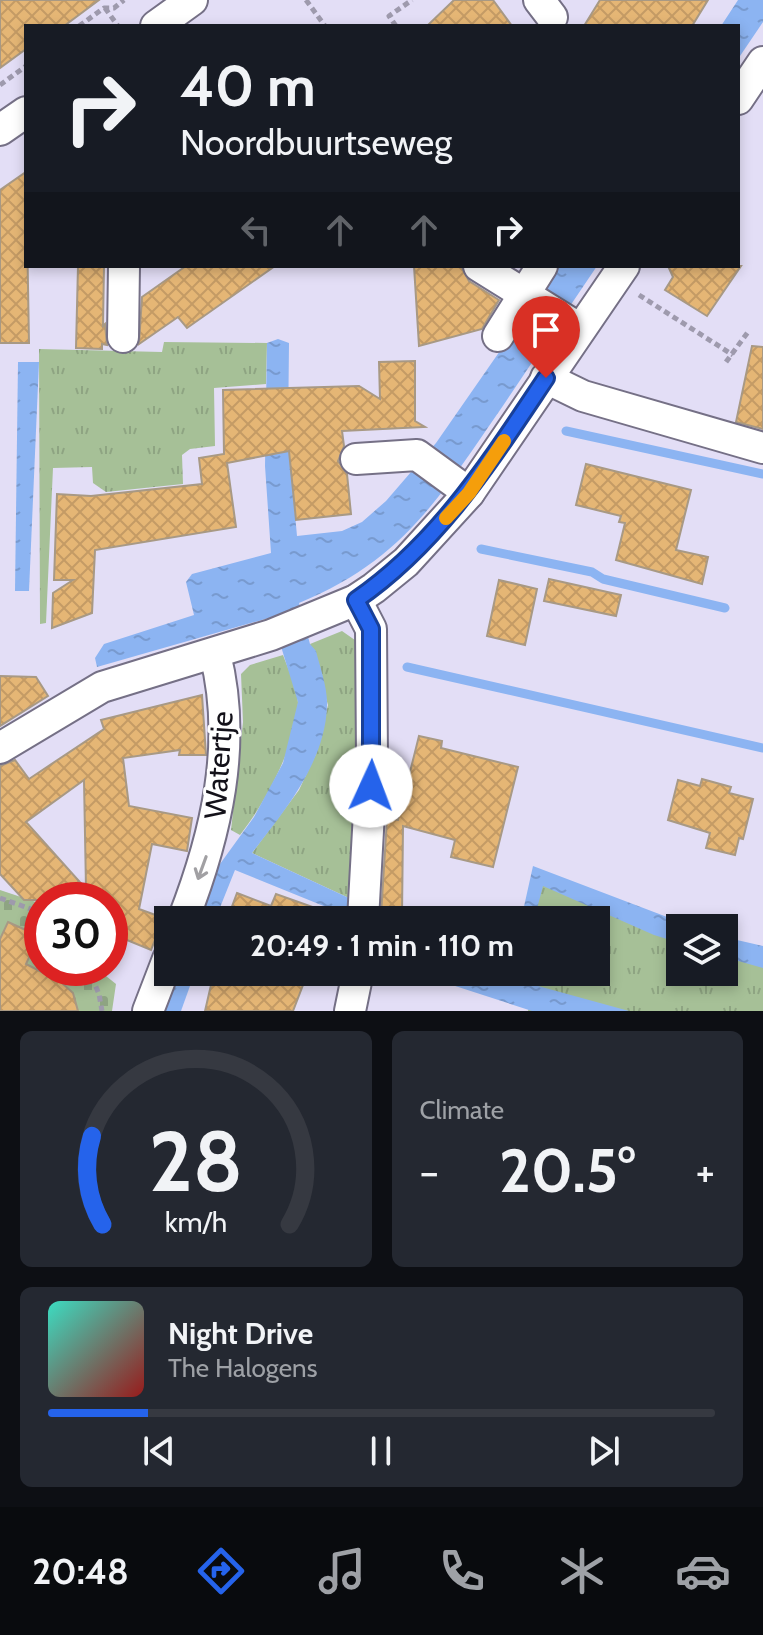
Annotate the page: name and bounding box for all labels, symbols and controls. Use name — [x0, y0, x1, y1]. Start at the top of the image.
text: 40 m — [180, 52, 316, 120]
icon: right — [48, 56, 152, 160]
text: Noordbuurtseweg — [180, 120, 452, 164]
icon: left — [234, 208, 278, 252]
icon: ahead — [318, 208, 362, 252]
icon: ahead — [402, 208, 446, 252]
icon: right — [486, 208, 530, 252]
pin — [512, 296, 580, 378]
icon: arrive — [524, 308, 568, 352]
street label: Watertje — [196, 710, 241, 820]
position arrow — [329, 744, 413, 828]
one-way arrow — [194, 855, 208, 880]
speed limit sign: 30 — [24, 882, 128, 986]
map controls — [666, 914, 738, 986]
button: layers — [666, 914, 738, 986]
text: 20:49 · 1 min · 110 m — [250, 927, 514, 964]
text: Climate — [420, 1094, 504, 1126]
text: 28 — [149, 1111, 243, 1212]
text: 20.5° — [499, 1134, 635, 1207]
text: − — [420, 1145, 439, 1198]
text: + — [696, 1145, 715, 1198]
text: km/h — [164, 1204, 227, 1239]
text: Night Drive — [168, 1315, 313, 1352]
text: The Halogens — [168, 1352, 317, 1384]
icon: previous — [137, 1429, 181, 1473]
icon: pause — [359, 1429, 403, 1473]
icon: next — [582, 1429, 626, 1473]
icon: directions — [193, 1543, 249, 1599]
icon: music — [314, 1543, 370, 1599]
icon: phone — [434, 1543, 490, 1599]
icon: climate — [554, 1543, 610, 1599]
icon: car — [675, 1543, 731, 1599]
text: 20:48 — [32, 1549, 129, 1593]

